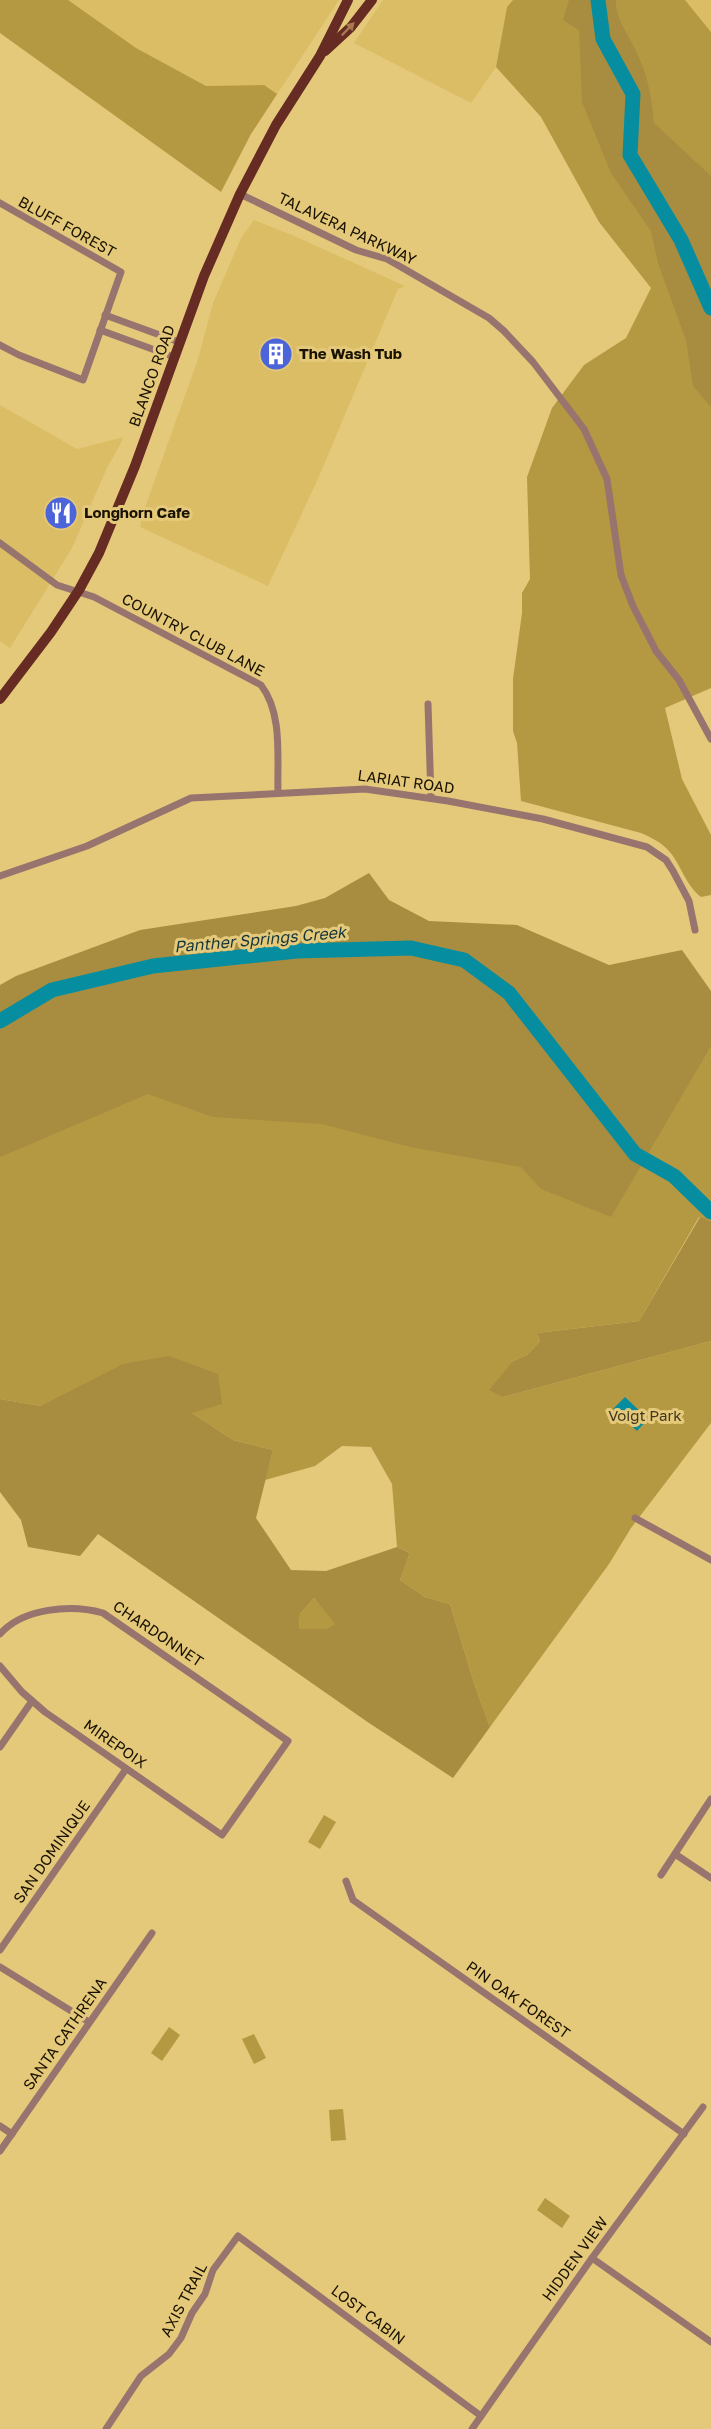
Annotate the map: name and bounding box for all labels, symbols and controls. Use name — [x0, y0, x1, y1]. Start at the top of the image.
one-way arrow — [340, 22, 354, 36]
street label: TALAVERA PARKWAY — [276, 188, 420, 268]
street label: BLUFF FOREST — [16, 192, 119, 260]
street label: BLANCO ROAD — [124, 322, 178, 429]
building icon: The Wash Tub — [258, 336, 294, 372]
place label: The Wash Tub — [299, 344, 402, 362]
restaurant icon: Longhorn Cafe — [43, 495, 79, 531]
place label: Longhorn Cafe — [84, 503, 190, 521]
street label: COUNTRY CLUB LANE — [119, 589, 268, 679]
street label: LARIAT ROAD — [357, 765, 456, 797]
water label: Panther Springs Creek — [173, 921, 349, 956]
park label: Voigt Park — [608, 1406, 682, 1424]
street label: CHARDONNET — [110, 1596, 207, 1670]
street label: MIREPOIX — [81, 1715, 151, 1771]
street label: SAN DOMINIQUE — [9, 1797, 93, 1906]
street label: PIN OAK FOREST — [463, 1957, 574, 2042]
street label: SANTA CATHRENA — [19, 1974, 110, 2093]
street label: HIDDEN VIEW — [538, 2213, 611, 2304]
street label: AXIS TRAIL — [156, 2259, 210, 2340]
street label: LOST CABIN — [328, 2281, 409, 2348]

